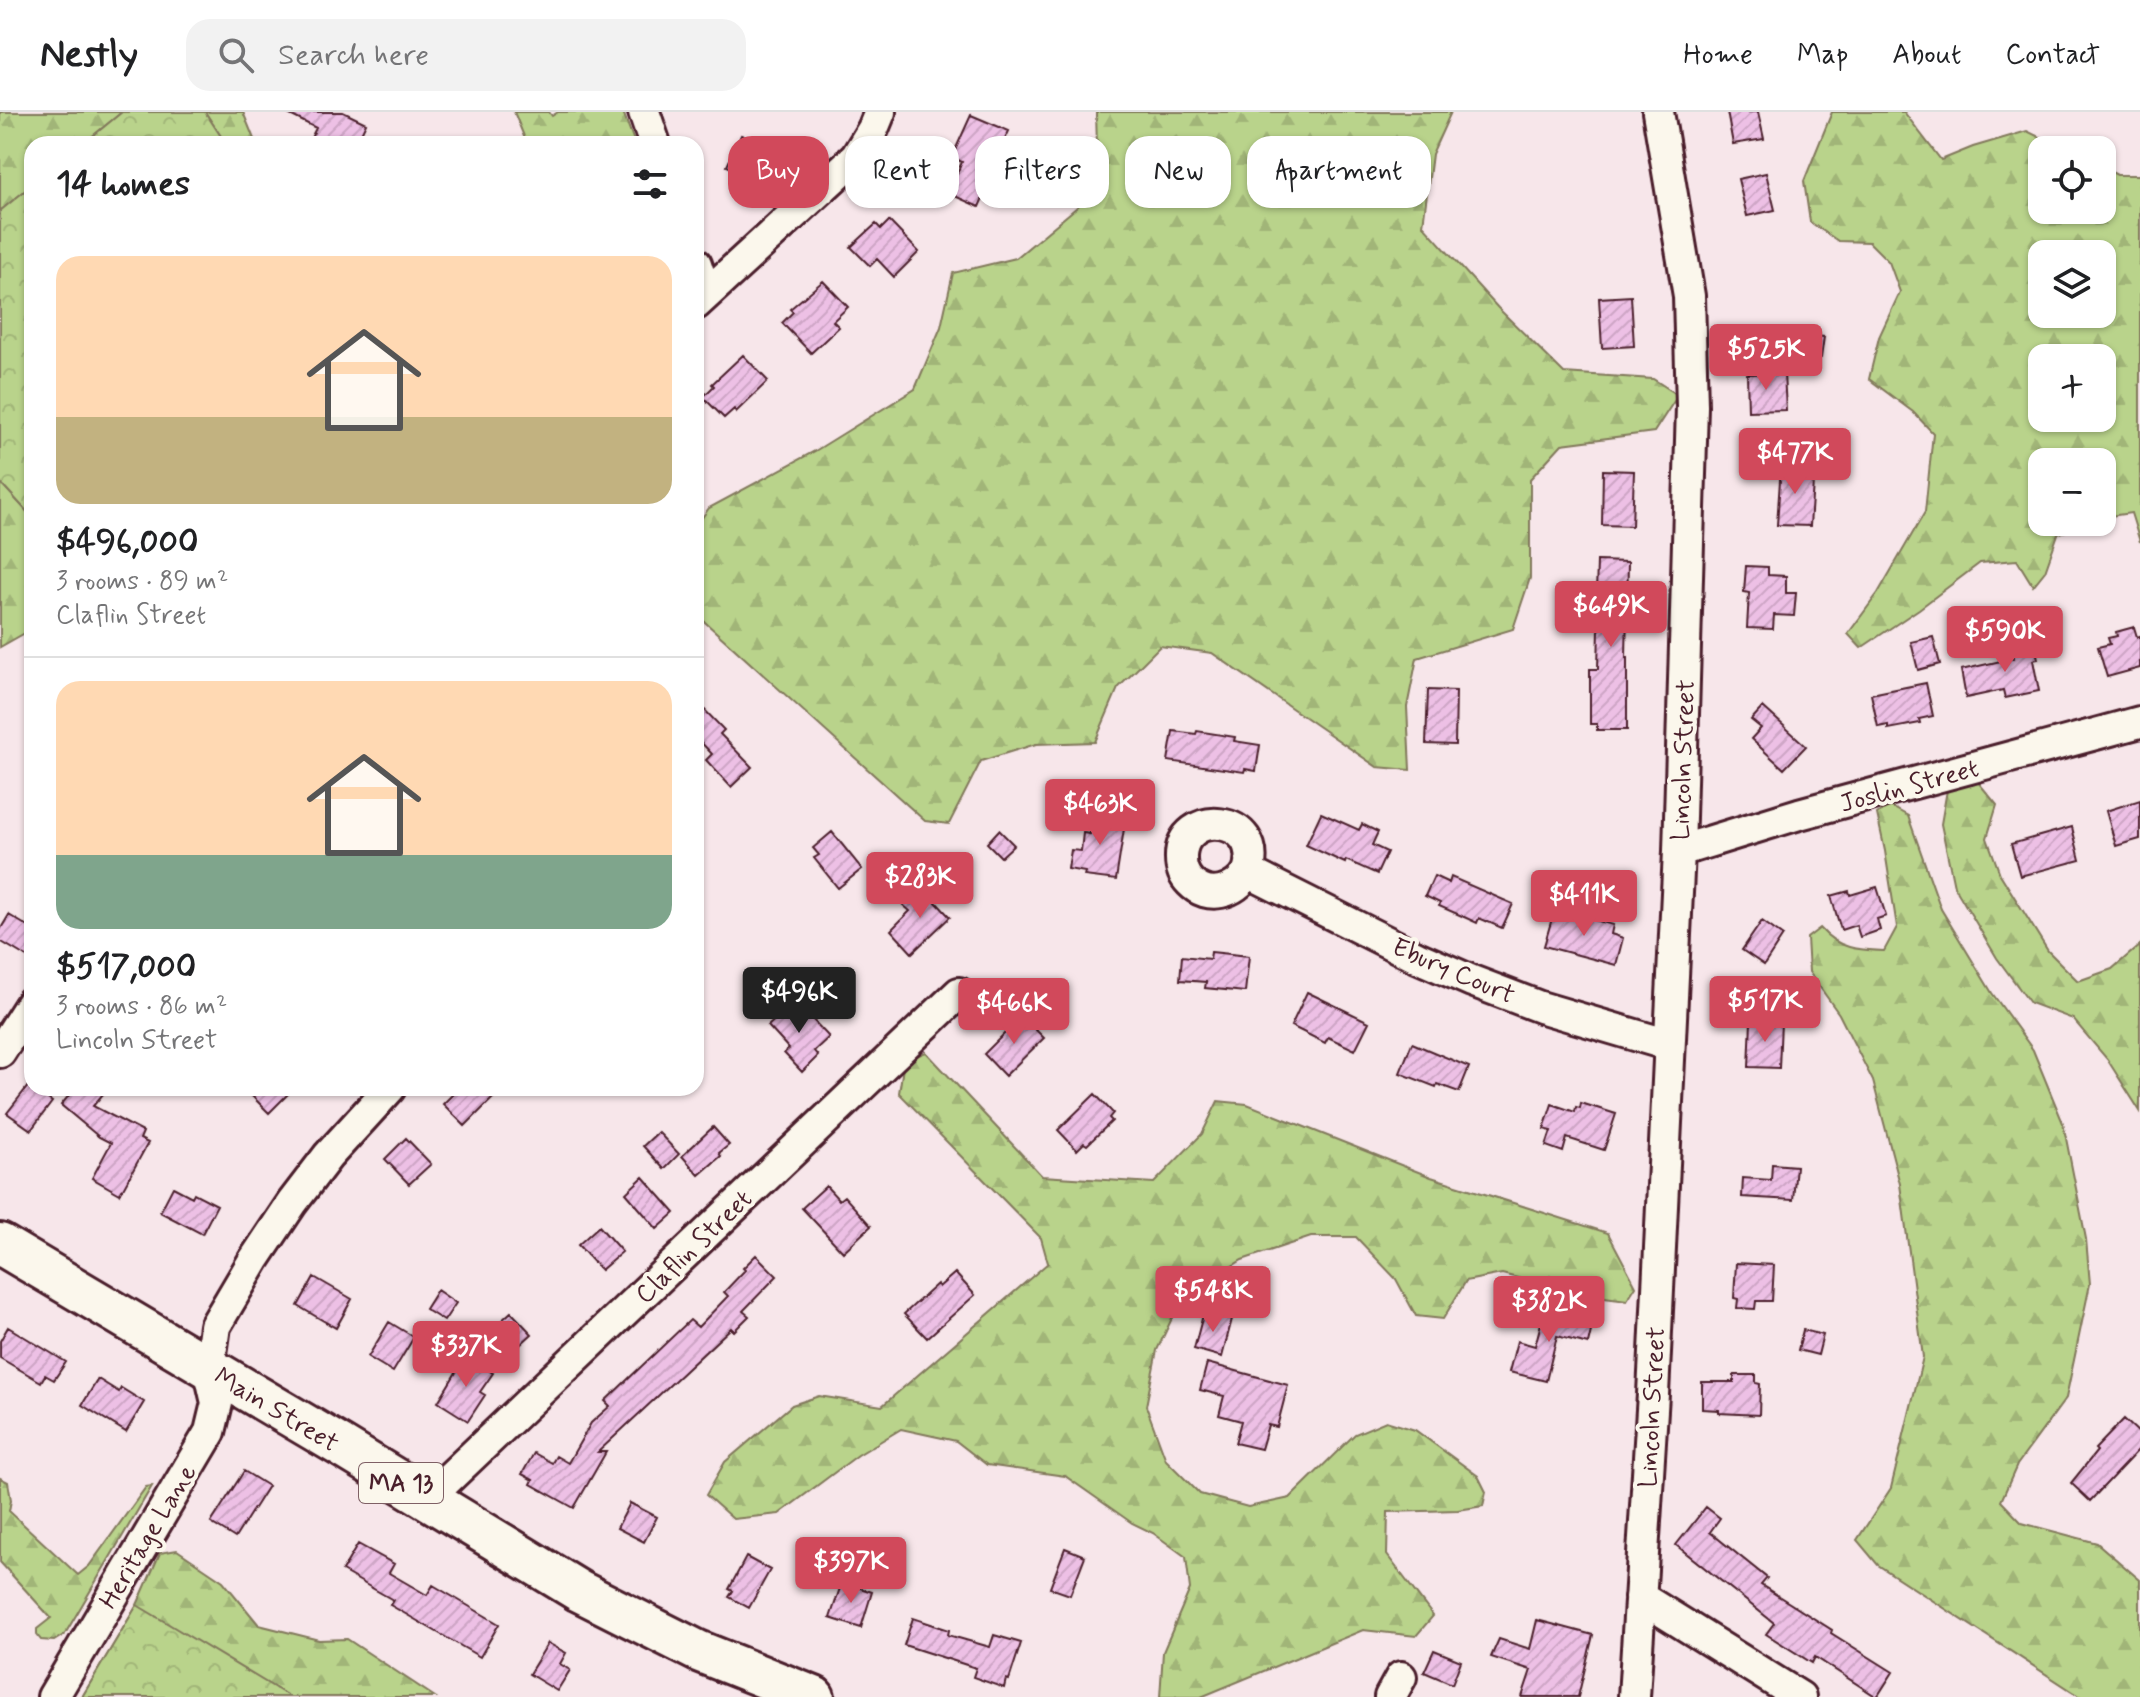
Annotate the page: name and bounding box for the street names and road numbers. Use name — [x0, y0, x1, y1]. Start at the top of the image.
street label: Lincoln Street — [1664, 679, 1704, 841]
street label: Joslin Street — [1836, 752, 1983, 822]
street label: Ebury Court — [1387, 931, 1520, 1013]
street label: Claflin Street — [629, 1183, 760, 1312]
street label: Lincoln Street — [1632, 1326, 1674, 1489]
street label: Main Street — [207, 1360, 345, 1461]
street label: Heritage Lane — [92, 1458, 205, 1616]
road number: MA 13 — [359, 1463, 443, 1503]

